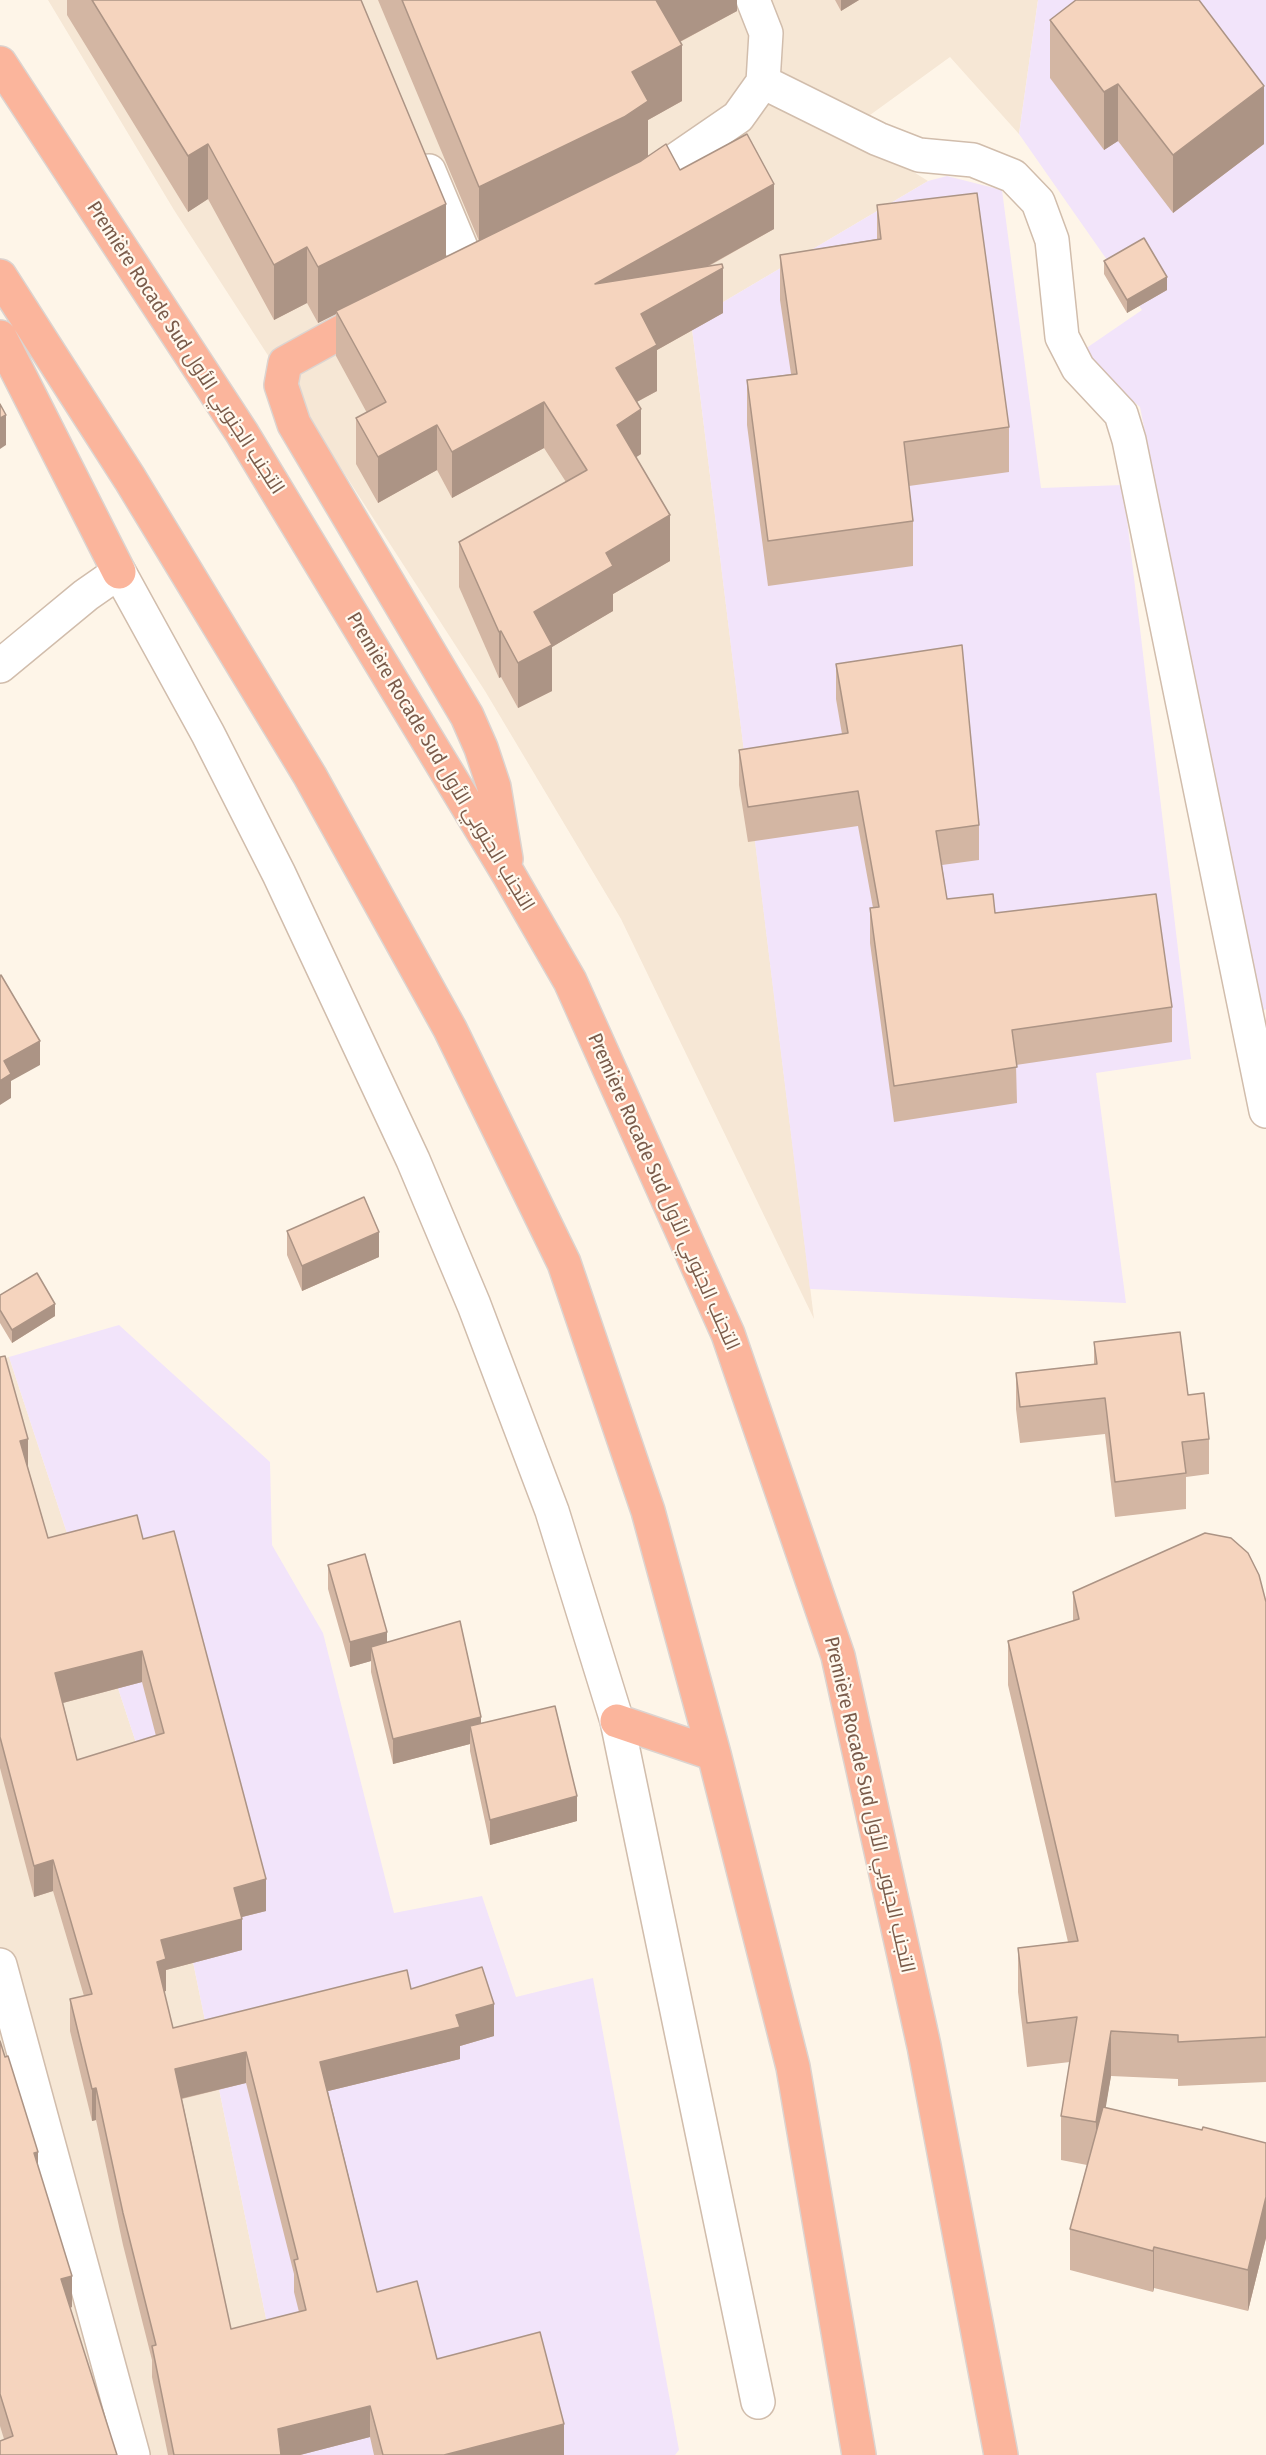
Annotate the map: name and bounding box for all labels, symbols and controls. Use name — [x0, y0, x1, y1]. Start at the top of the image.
street label: Première Rocade Sud التجنب الجنوبي الأول — [81, 197, 289, 499]
street label: Première Rocade Sud التجنب الجنوبي الأول — [341, 608, 539, 916]
street label: Première Rocade Sud التجنب الجنوبي الأول — [582, 1030, 744, 1354]
street label: Première Rocade Sud التجنب الجنوبي الأول — [819, 1635, 919, 1975]

